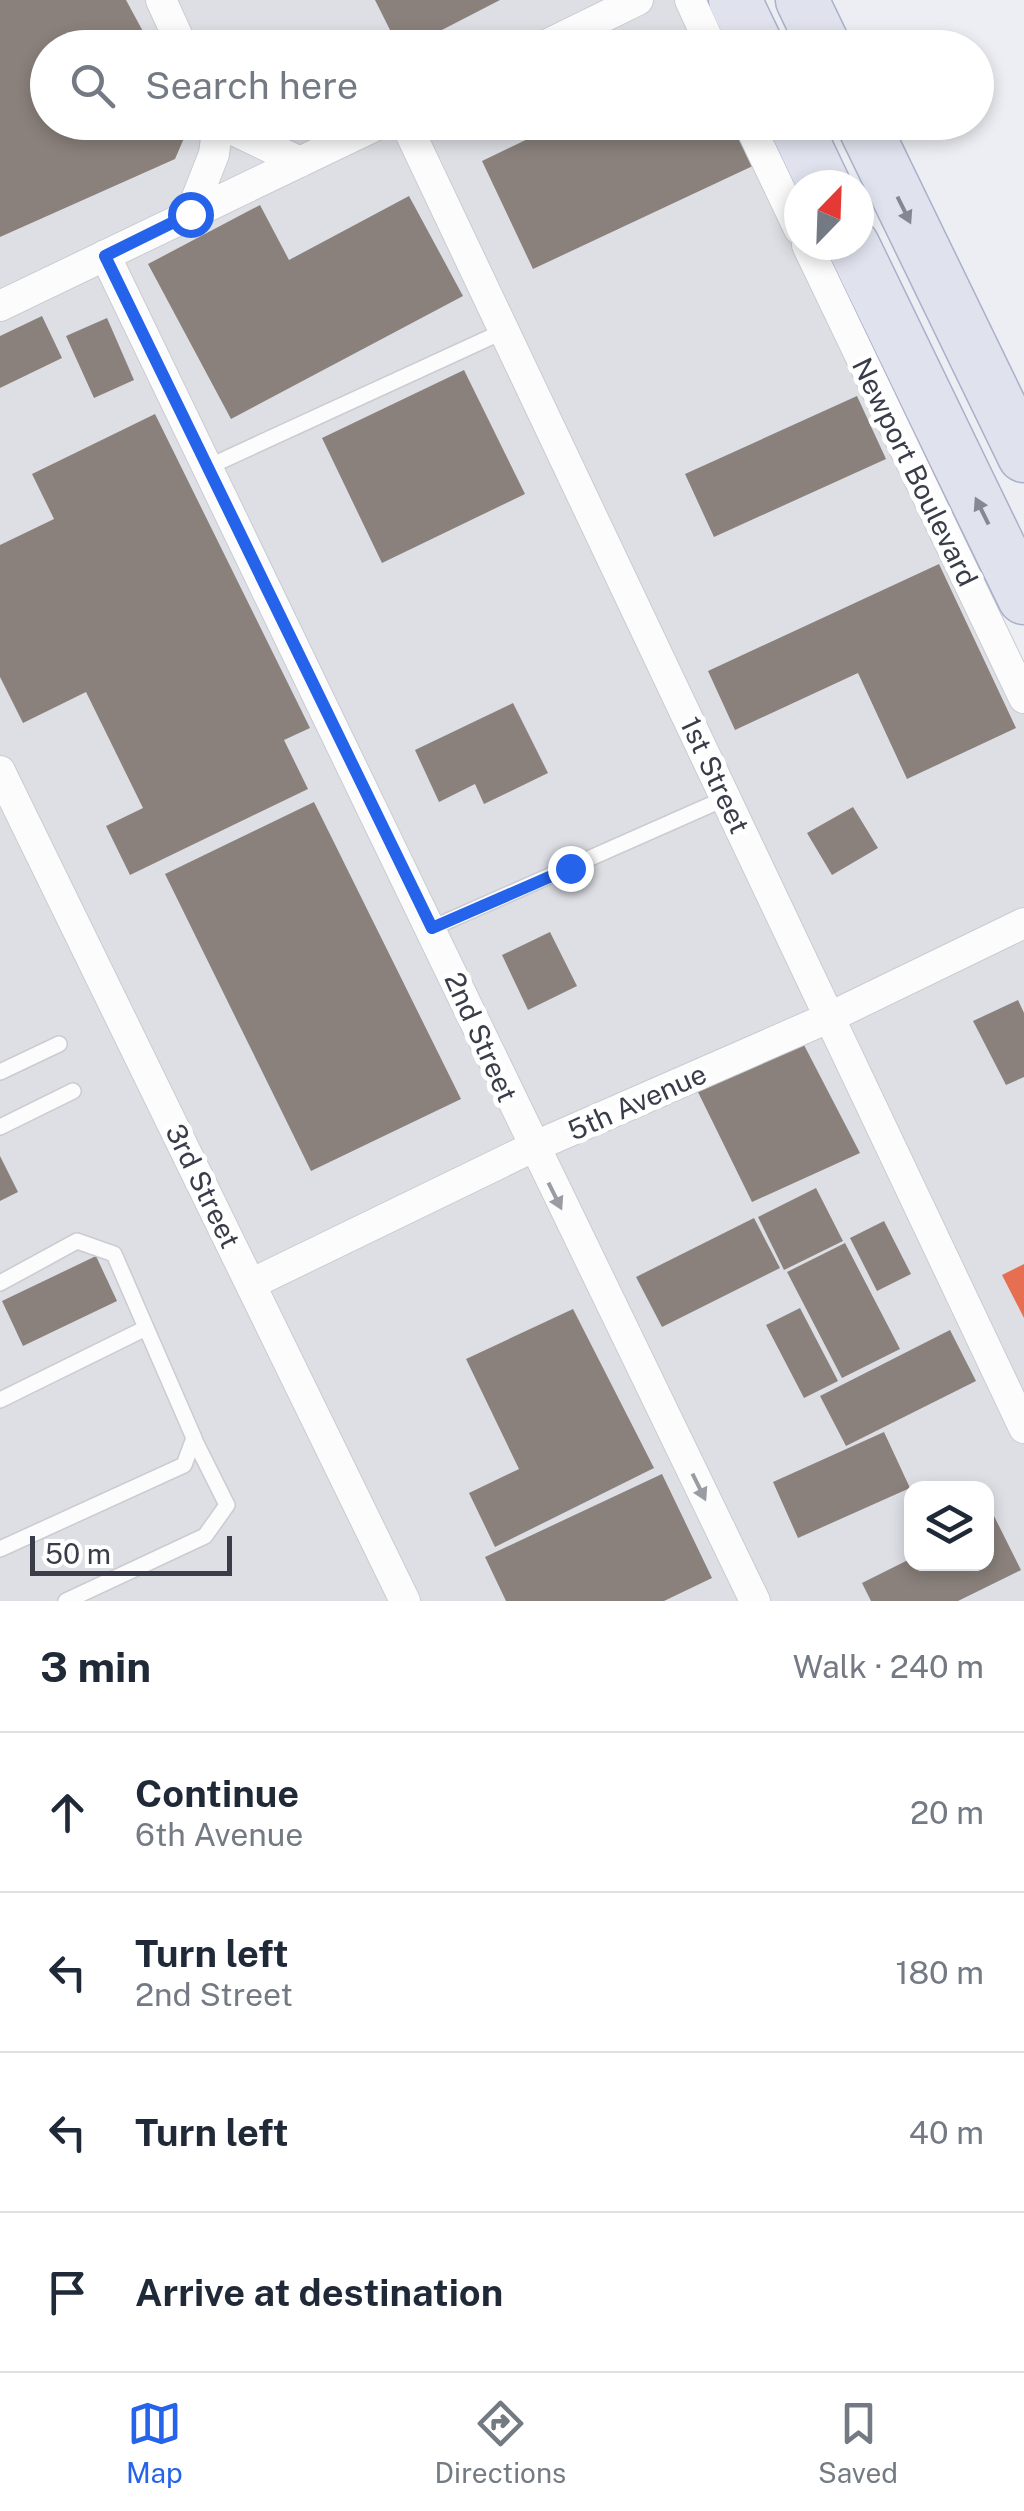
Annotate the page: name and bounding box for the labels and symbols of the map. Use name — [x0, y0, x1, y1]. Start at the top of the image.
north arrow — [784, 170, 874, 260]
route start — [168, 192, 214, 238]
one-way arrow — [896, 196, 913, 225]
street label: Newport Boulevard — [846, 352, 985, 592]
one-way arrow — [973, 496, 990, 525]
street label: 1st Street — [674, 711, 757, 838]
route end — [548, 846, 594, 892]
street label: 2nd Street — [438, 967, 525, 1107]
street label: 5th Avenue — [563, 1056, 711, 1147]
street label: 3rd Street — [159, 1118, 248, 1253]
one-way arrow — [546, 1182, 563, 1211]
one-way arrow — [690, 1473, 707, 1502]
scale bar — [30, 1531, 232, 1576]

